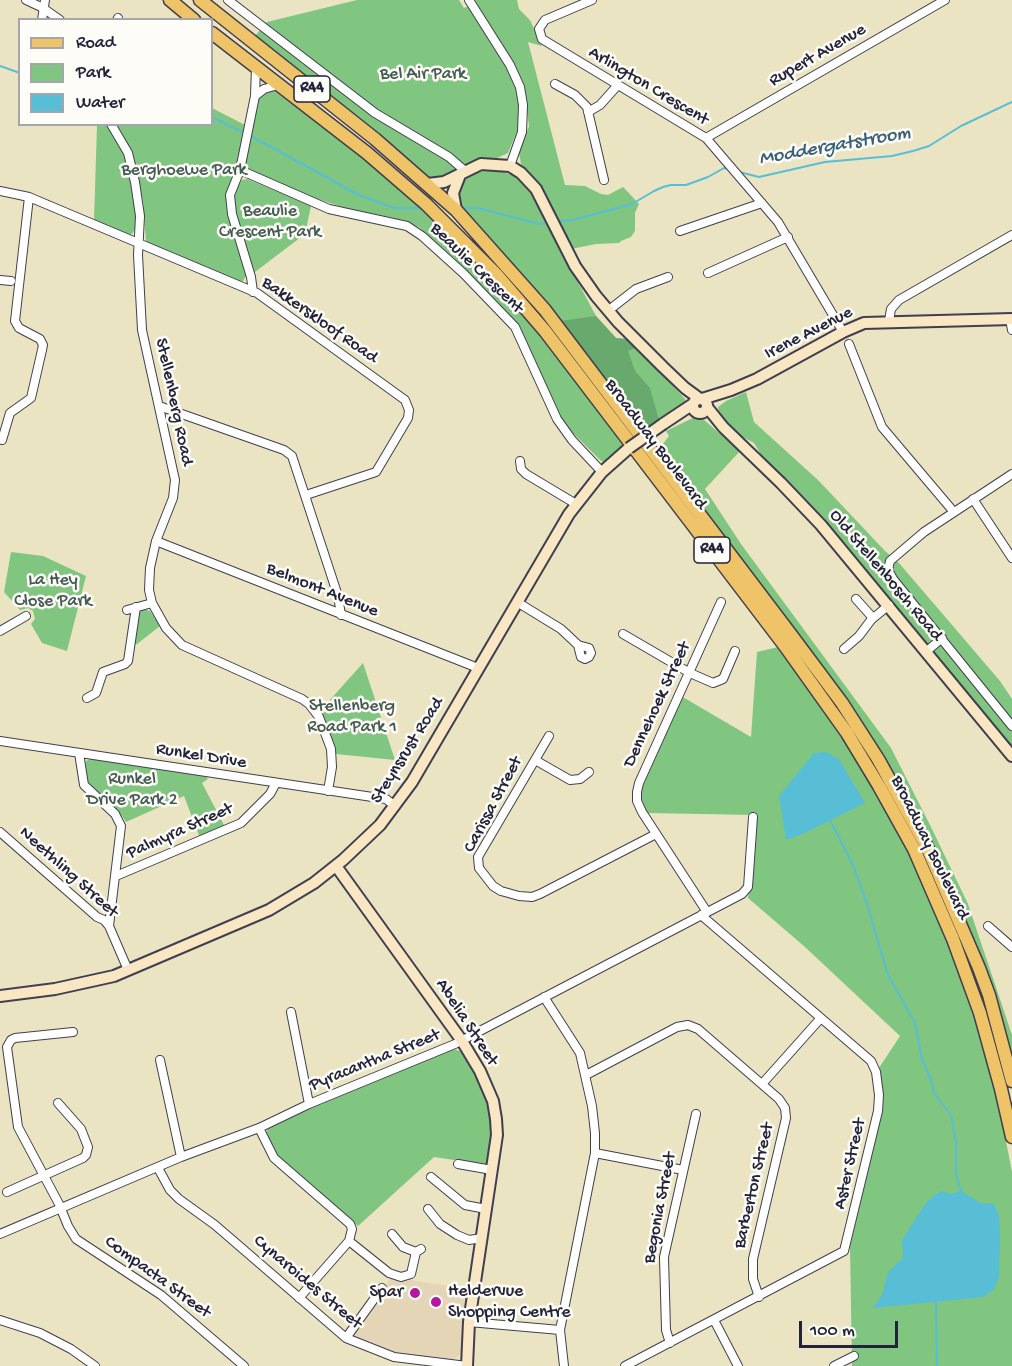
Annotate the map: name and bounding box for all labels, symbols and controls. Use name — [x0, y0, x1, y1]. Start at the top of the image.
legend — [18, 18, 213, 126]
street label: Rupert Avenue — [766, 20, 870, 92]
text: Road — [76, 33, 115, 54]
street label: Arlington Crescent — [584, 43, 712, 131]
text: Park — [76, 63, 110, 84]
park label: Bel Air Park — [380, 64, 466, 86]
road number: R44 — [294, 76, 330, 102]
text: Water — [76, 93, 124, 114]
water label: Moddergatstroom — [757, 122, 913, 172]
park label: Berghoewe Park — [121, 160, 247, 182]
park label: Beaulie Crescent Park — [219, 201, 321, 244]
street label: Beaulie Crescent — [425, 219, 527, 319]
street label: Bakkerskloof Road — [257, 273, 381, 369]
street label: Irene Avenue — [761, 303, 857, 365]
street label: Stellenberg Road — [149, 336, 197, 468]
street label: Broadway Boulevard — [599, 376, 711, 514]
street label: Old Stellenbosch Road — [824, 506, 946, 646]
road number: R44 — [694, 537, 730, 563]
street label: Belmont Avenue — [263, 559, 381, 623]
park label: La Hey Close Park — [14, 570, 92, 612]
street label: Dennehoek Street — [619, 639, 697, 771]
street label: Steynsrust Road — [367, 694, 449, 808]
park label: Stellenberg Road Park 1 — [307, 696, 397, 738]
street label: Runkel Drive — [154, 739, 248, 775]
street label: Carissa Street — [460, 753, 528, 857]
park label: Runkel Drive Park 2 — [87, 769, 177, 812]
street label: Broadway Boulevard — [885, 772, 973, 924]
street label: Palmyra Street — [123, 799, 237, 865]
street label: Neethling Street — [14, 823, 122, 923]
street label: Abelia Street — [430, 975, 502, 1071]
street label: Pyracantha Street — [306, 1025, 444, 1097]
street label: Aster Street — [830, 1116, 872, 1212]
street label: Barberton Street — [730, 1121, 780, 1251]
street label: Begonia Street — [640, 1151, 682, 1265]
street label: Cynaroides Street — [248, 1231, 366, 1335]
street label: Compacta Street — [100, 1232, 214, 1324]
place label: Heldervue Shopping Centre — [448, 1281, 571, 1324]
place label: Spar — [369, 1282, 403, 1304]
marker: Spar — [408, 1286, 422, 1300]
marker: Heldervue Shopping Centre — [429, 1295, 443, 1309]
scale bar — [802, 1309, 901, 1347]
text: 100 m — [810, 1321, 855, 1342]

